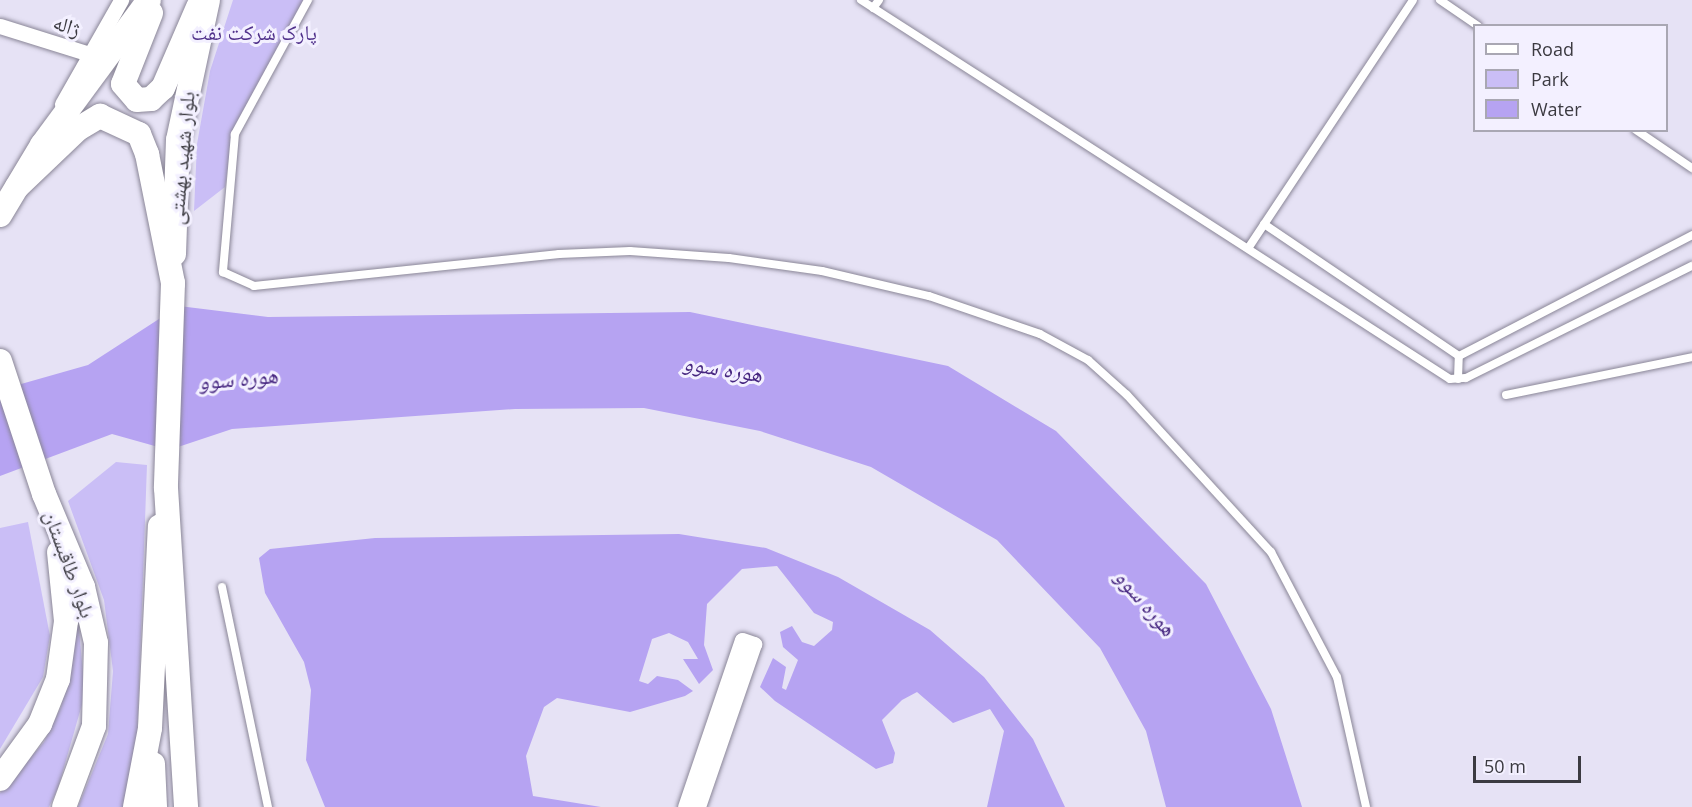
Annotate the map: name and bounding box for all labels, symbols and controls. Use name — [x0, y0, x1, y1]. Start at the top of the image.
street label: ژاله — [50, 9, 84, 41]
park label: پارک شرکت نفت — [191, 19, 317, 45]
legend — [1473, 24, 1668, 132]
text: Road — [1531, 37, 1574, 61]
text: Park — [1531, 67, 1569, 91]
street label: بلوار شهید بهشتی — [163, 90, 199, 226]
text: Water — [1531, 97, 1582, 121]
water label: هوره سوو — [682, 349, 764, 387]
water label: هوره سوو — [197, 361, 279, 395]
street label: بلوار طاقبستان — [39, 507, 101, 621]
water label: هوره سوو — [1110, 563, 1182, 641]
scale bar — [1476, 744, 1584, 782]
text: 50 m — [1484, 754, 1526, 778]

